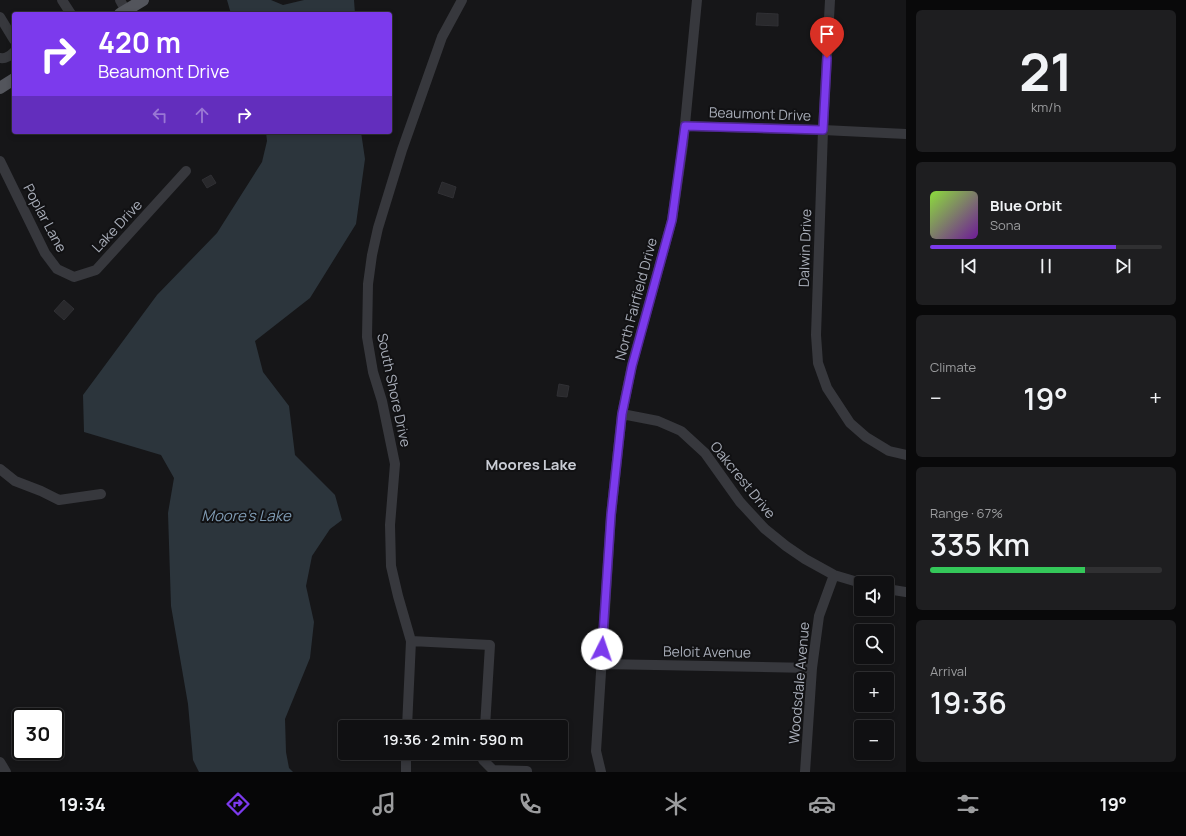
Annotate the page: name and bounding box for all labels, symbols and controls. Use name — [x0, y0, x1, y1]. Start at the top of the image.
pin — [810, 17, 844, 58]
text: 420 m — [98, 23, 181, 61]
icon: arrive — [816, 23, 838, 45]
icon: right — [32, 28, 84, 80]
text: 21 — [1019, 36, 1073, 107]
text: Beaumont Drive — [98, 59, 230, 83]
text: km/h — [1031, 98, 1061, 116]
street label: Beaumont Drive — [709, 102, 811, 125]
icon: left — [149, 104, 171, 126]
icon: ahead — [191, 104, 213, 126]
icon: right — [233, 104, 255, 126]
street label: Poplar Lane — [19, 180, 71, 255]
street label: Lake Drive — [87, 195, 146, 256]
text: Blue Orbit — [990, 195, 1062, 216]
street label: Dalwin Drive — [794, 209, 815, 287]
text: Sona — [990, 216, 1021, 234]
street label: North Fairfield Drive — [610, 235, 661, 362]
icon: previous — [958, 255, 980, 277]
icon: pause — [1035, 255, 1057, 277]
icon: next — [1112, 255, 1134, 277]
street label: South Shore Drive — [373, 331, 416, 449]
text: Climate — [930, 358, 976, 376]
text: 19° — [1023, 378, 1068, 419]
text: − — [930, 383, 942, 413]
text: + — [1149, 383, 1162, 413]
street label: Oakcrest Drive — [706, 437, 780, 522]
district label: Moores Lake — [486, 454, 576, 475]
text: Range · 67% — [930, 504, 1003, 522]
water label: Moore's Lake — [201, 505, 292, 526]
text: 335 km — [930, 524, 1030, 565]
map controls — [854, 576, 894, 760]
button: sound — [854, 576, 894, 616]
street label: Woodsdale Avenue — [784, 621, 813, 745]
button: search — [854, 624, 894, 664]
position arrow — [581, 628, 623, 670]
street label: Beloit Avenue — [663, 641, 751, 662]
text: Arrival — [930, 662, 967, 680]
button: + — [854, 672, 894, 712]
text: 19:36 — [930, 682, 1007, 723]
speed limit sign: 30 — [12, 708, 64, 760]
button: − — [854, 720, 894, 760]
text: 19:36 · 2 min · 590 m — [383, 729, 523, 750]
icon: directions — [224, 790, 252, 818]
icon: music — [370, 790, 398, 818]
icon: phone — [516, 790, 544, 818]
icon: climate — [662, 790, 690, 818]
icon: car — [808, 790, 836, 818]
icon: filters — [954, 790, 982, 818]
text: 19:34 — [59, 792, 106, 816]
text: 19° — [1100, 792, 1127, 816]

